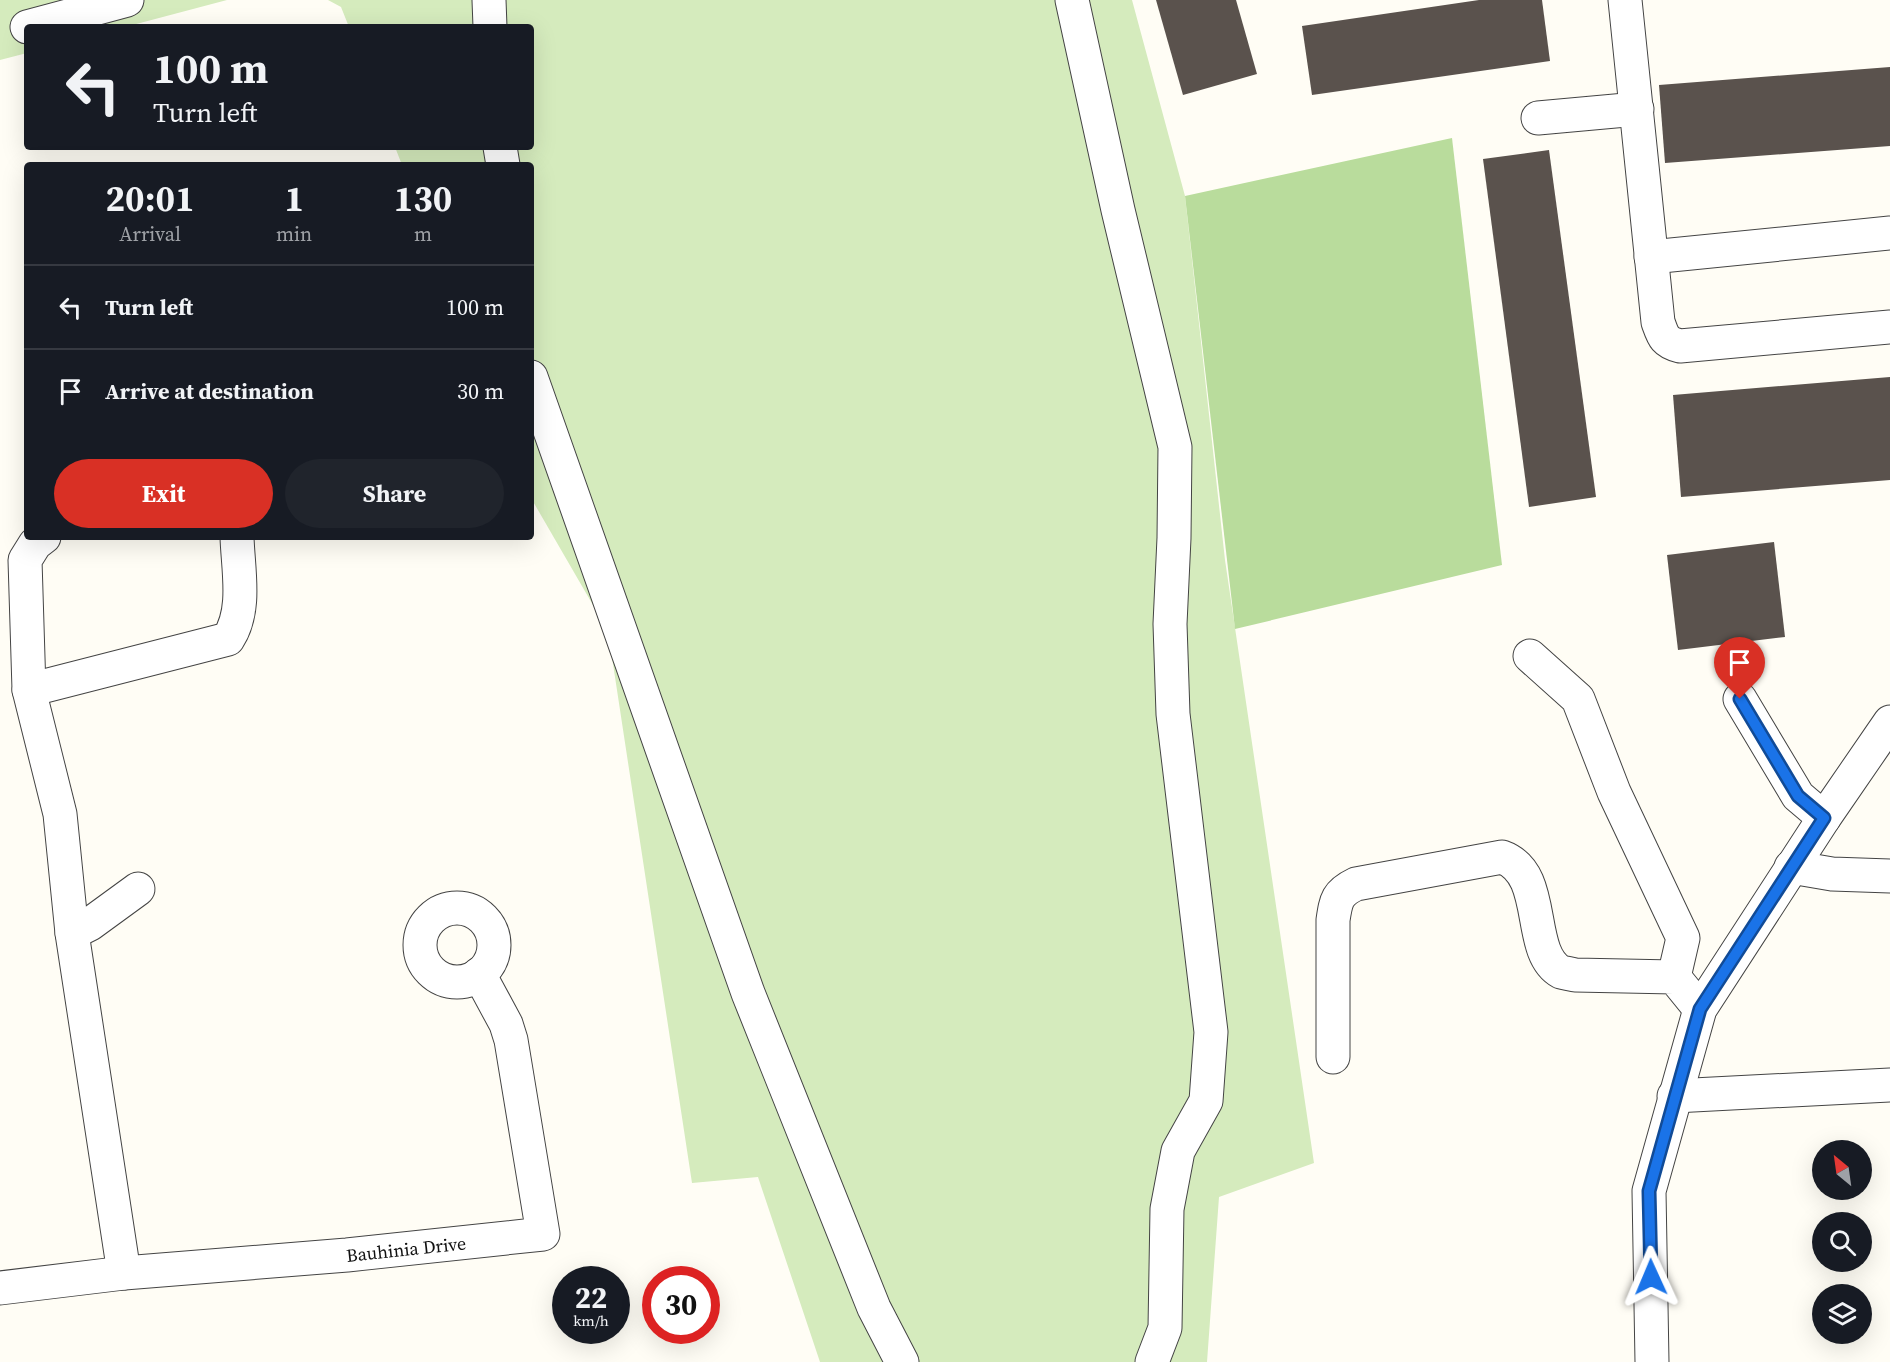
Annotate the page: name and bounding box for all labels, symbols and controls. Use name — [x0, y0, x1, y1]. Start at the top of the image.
text: 100 m — [153, 39, 268, 97]
icon: left — [54, 48, 132, 126]
text: Turn left — [153, 94, 257, 131]
text: 20:01 — [106, 174, 194, 223]
text: 1 — [284, 174, 304, 223]
text: 130 — [394, 174, 452, 223]
text: Arrival — [119, 220, 181, 248]
text: min — [276, 220, 312, 248]
text: m — [414, 220, 432, 248]
icon: left — [54, 291, 87, 324]
text: Turn left — [105, 292, 193, 322]
text: 100 m — [446, 292, 504, 322]
icon: arrive — [54, 375, 87, 408]
text: Arrive at destination — [105, 376, 314, 406]
text: 30 m — [457, 376, 504, 406]
button: Exit — [54, 459, 273, 528]
button: Share — [285, 459, 504, 528]
pin — [1714, 637, 1765, 699]
icon: arrive — [1723, 646, 1756, 679]
north arrow — [1812, 1140, 1872, 1200]
map controls — [1812, 1140, 1872, 1344]
button: search — [1812, 1212, 1872, 1272]
street label: Bauhinia Drive — [345, 1230, 467, 1268]
position arrow — [1619, 1245, 1683, 1309]
speed limit sign: 30 — [642, 1266, 720, 1344]
text: 22 — [575, 1277, 607, 1318]
button: layers — [1812, 1284, 1872, 1344]
text: km/h — [573, 1310, 609, 1331]

